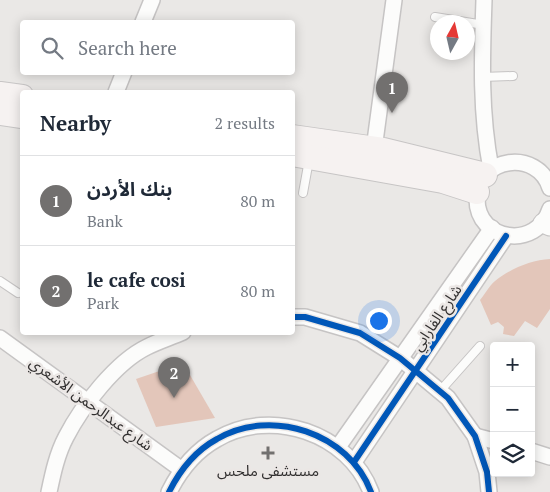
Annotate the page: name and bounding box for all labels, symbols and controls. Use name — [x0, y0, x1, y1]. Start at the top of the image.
north arrow — [430, 15, 475, 60]
search box — [20, 20, 295, 75]
icon: search — [38, 34, 66, 62]
text: Search here — [78, 35, 177, 60]
pin: 1 — [376, 72, 408, 113]
text: Nearby — [40, 109, 111, 137]
text: 2 results — [215, 112, 275, 134]
text: بنك الأردن — [87, 176, 172, 201]
text: 1 — [51, 190, 61, 212]
text: 80 m — [240, 190, 275, 212]
text: Bank — [87, 210, 123, 232]
text: le cafe cosi — [87, 267, 186, 292]
text: 2 — [51, 280, 61, 302]
text: 80 m — [240, 280, 275, 302]
street label: شارع الفارابي — [407, 280, 468, 356]
text: Park — [87, 292, 119, 314]
your location — [366, 308, 392, 334]
map controls — [490, 342, 535, 477]
button: + — [490, 342, 535, 387]
street label: شارع عبدالرحمن الأشعري — [24, 352, 157, 457]
pin: 2 — [158, 357, 190, 398]
button: − — [490, 387, 535, 432]
button: layers — [490, 432, 535, 477]
marker: مستشفى ملحس — [261, 446, 275, 460]
place label: مستشفى ملحس — [217, 460, 319, 480]

